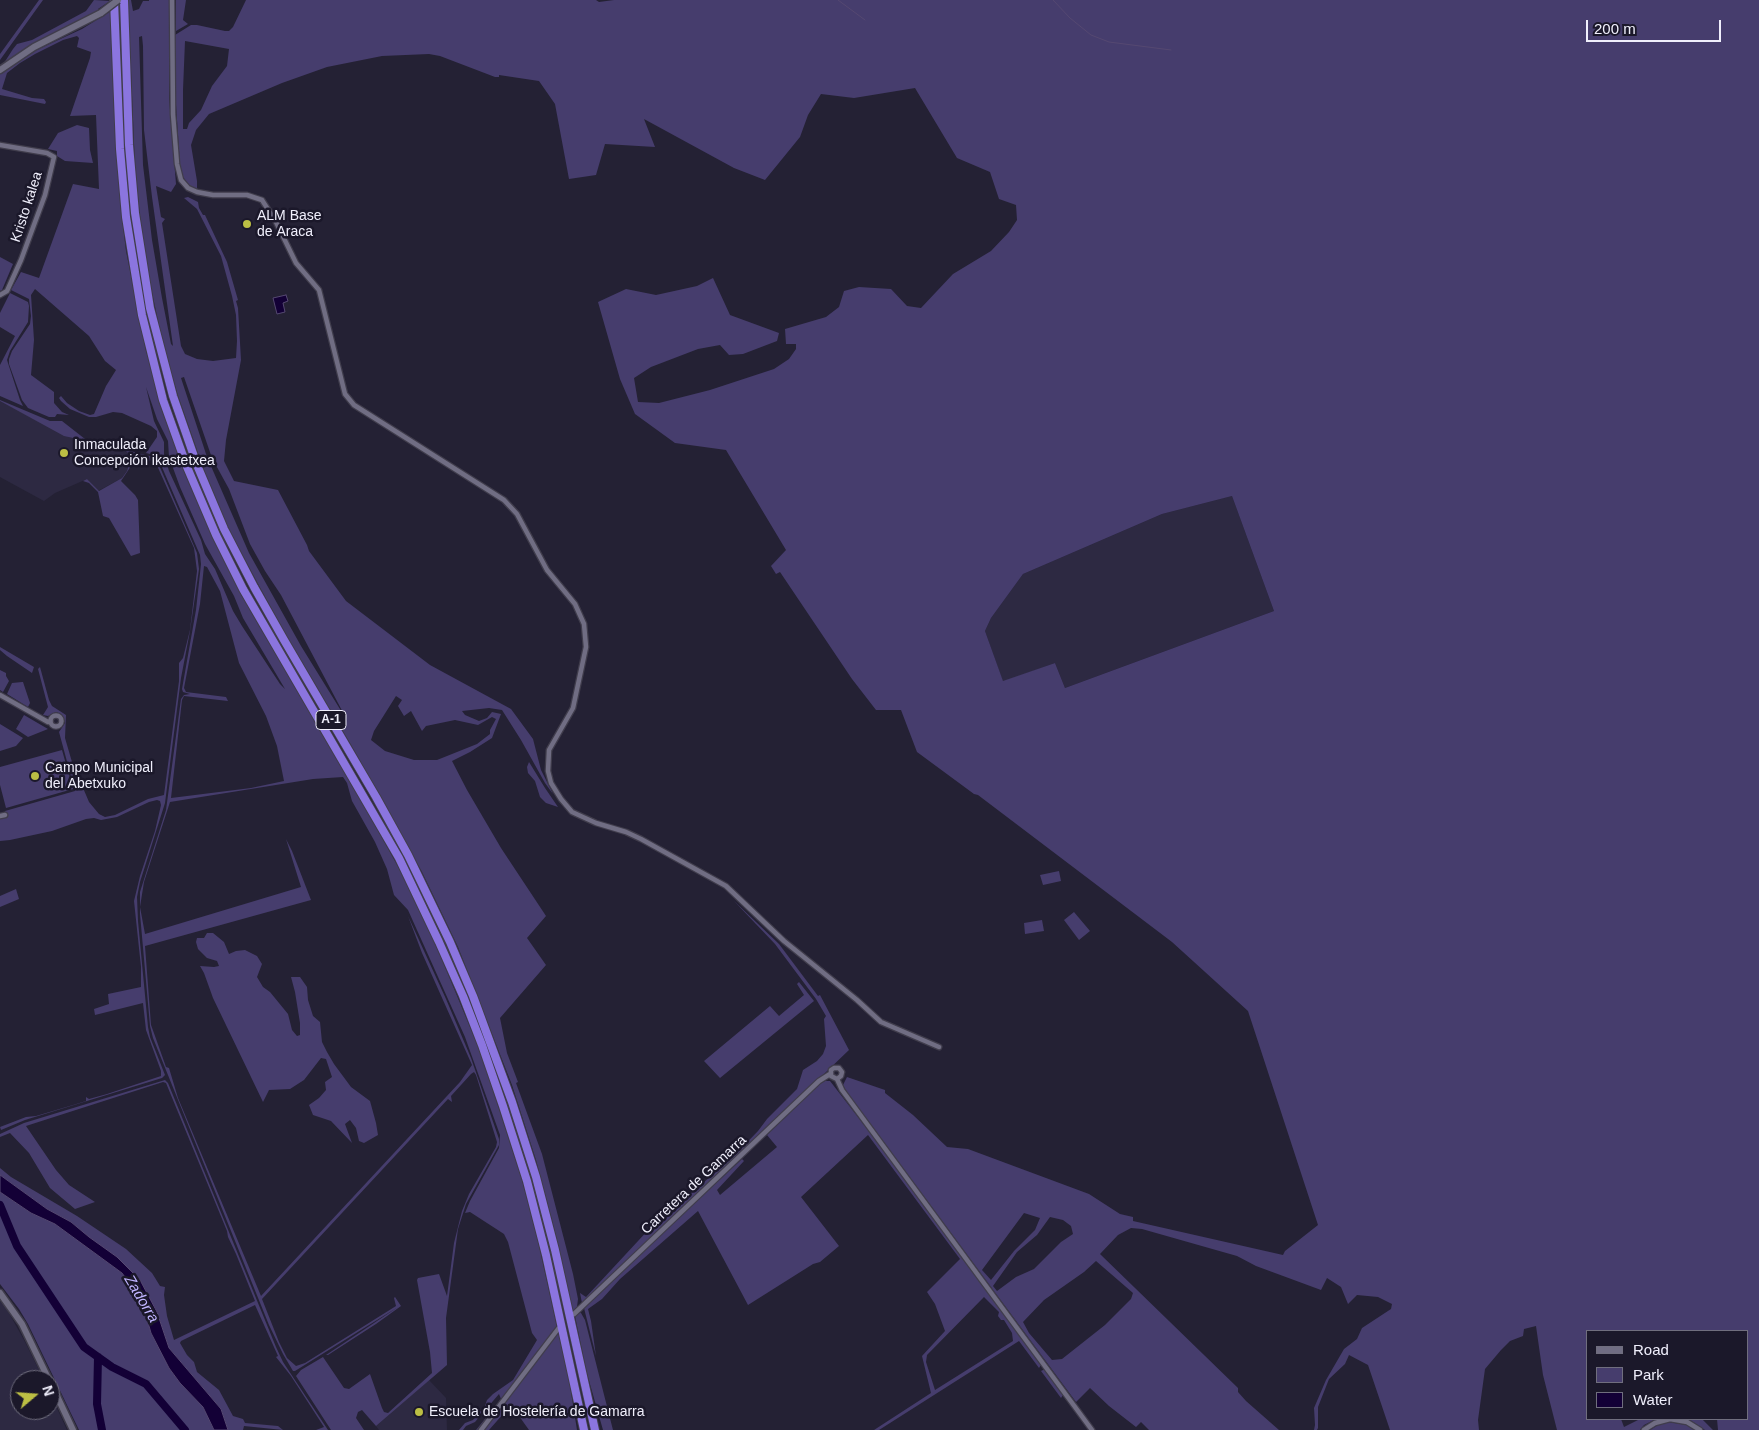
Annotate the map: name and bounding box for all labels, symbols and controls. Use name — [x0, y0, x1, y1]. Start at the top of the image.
scale bar — [1589, 10, 1724, 42]
text: 200 m — [1594, 20, 1636, 37]
street label: Kristo kalea — [8, 170, 46, 244]
place label: ALM Base de Araca — [257, 208, 322, 240]
marker: ALM Base de Araca — [241, 218, 253, 230]
place label: Inmaculada Concepción ikastetxea — [74, 437, 215, 470]
marker: Inmaculada Concepción ikastetxea — [58, 447, 70, 459]
road number: A-1 — [316, 710, 346, 730]
place label: Campo Municipal del Abetxuko — [45, 760, 153, 792]
marker: Campo Municipal del Abetxuko — [29, 770, 41, 782]
street label: Carretera de Gamarra — [638, 1132, 750, 1238]
water label: Zadorra — [120, 1272, 162, 1326]
legend — [1586, 1330, 1749, 1420]
text: Road — [1633, 1341, 1669, 1358]
text: Park — [1633, 1366, 1664, 1383]
north arrow — [10, 1370, 60, 1420]
text: N — [39, 1383, 57, 1398]
text: Water — [1633, 1391, 1672, 1408]
place label: Escuela de Hostelería de Gamarra — [429, 1404, 645, 1420]
marker: Escuela de Hostelería de Gamarra — [413, 1406, 425, 1418]

